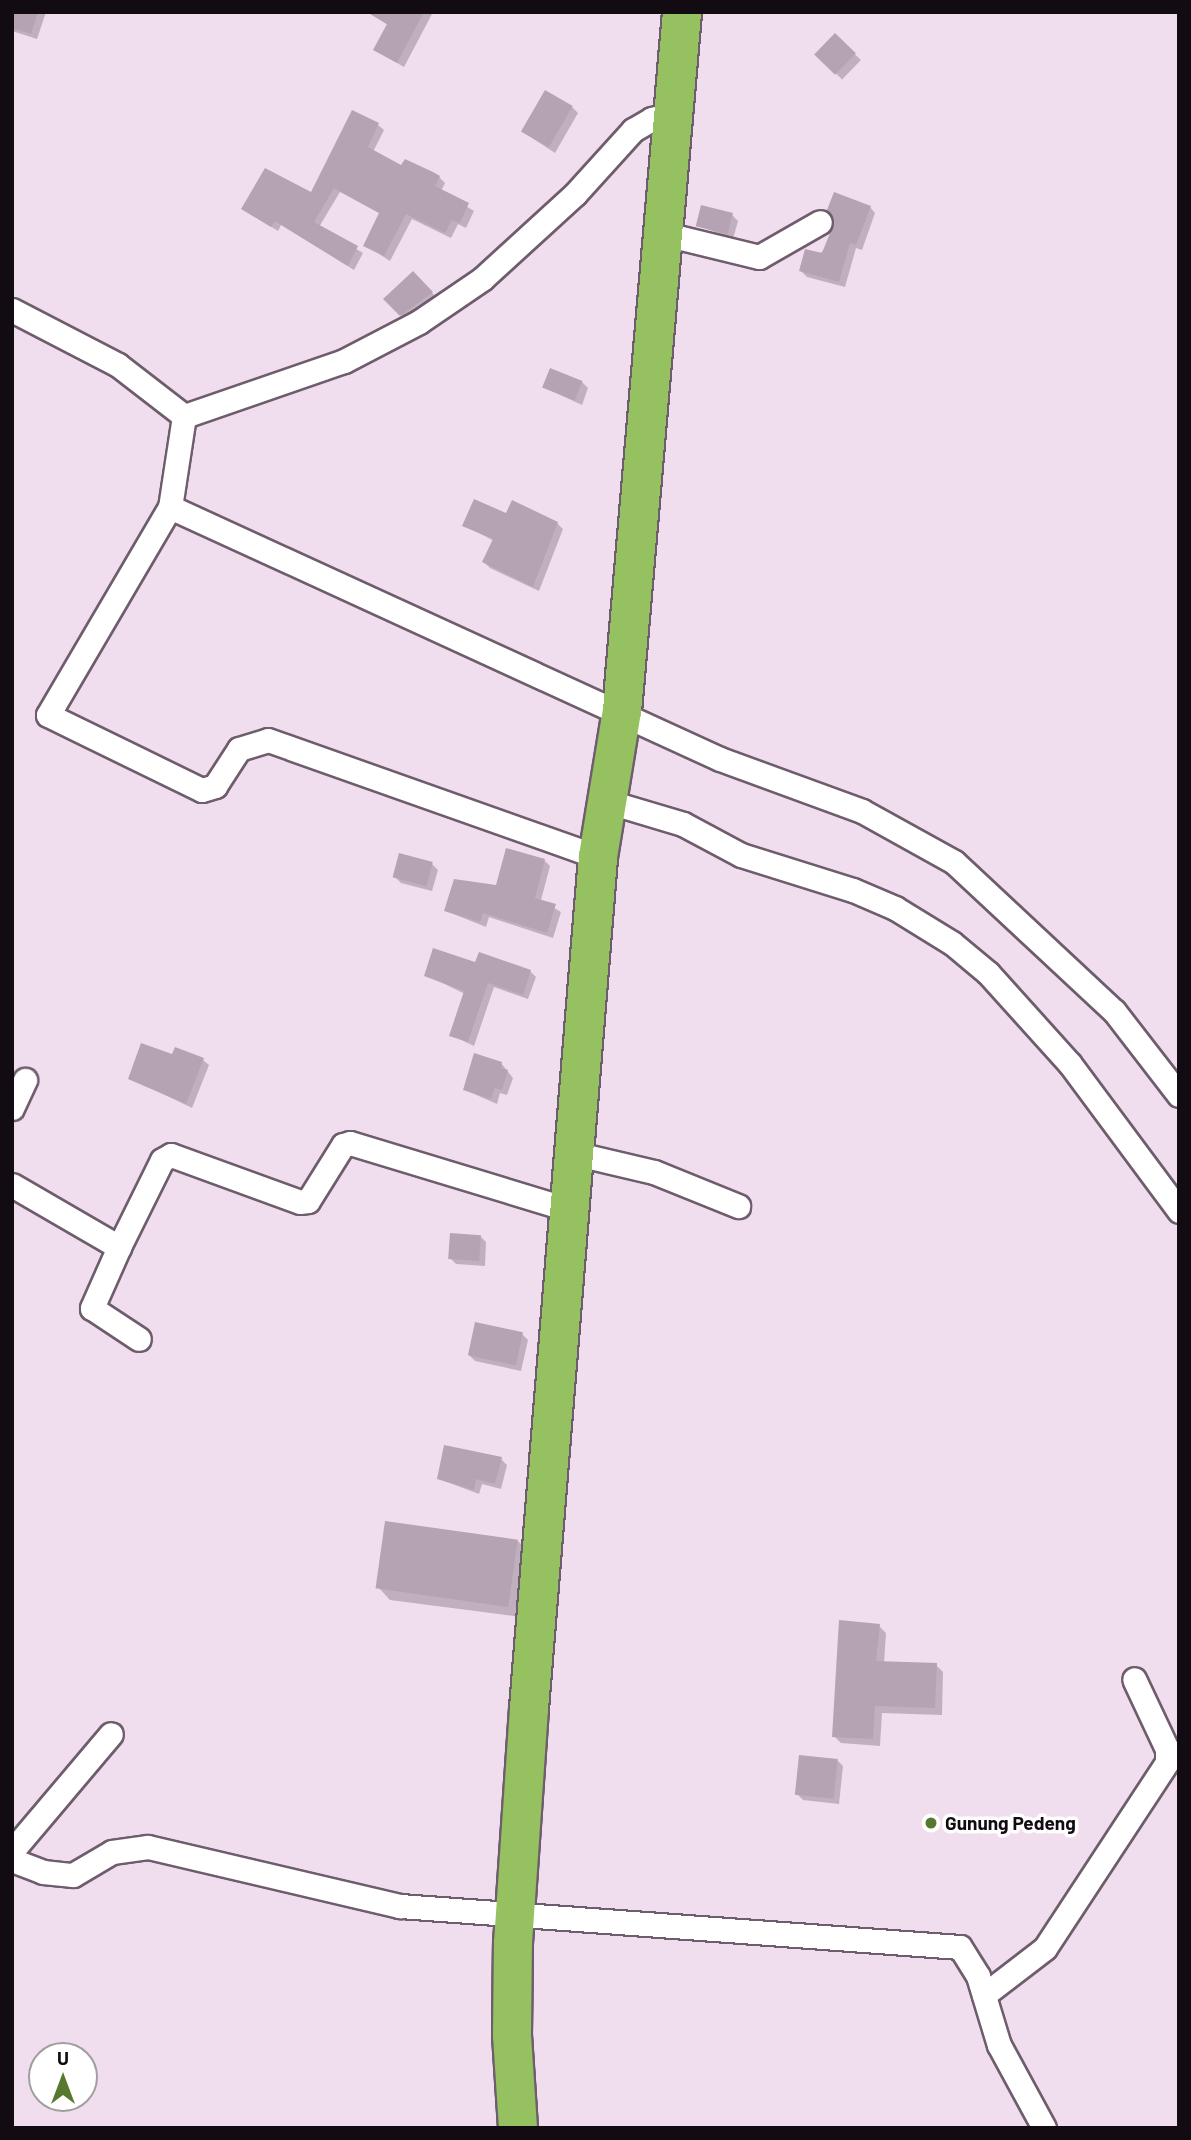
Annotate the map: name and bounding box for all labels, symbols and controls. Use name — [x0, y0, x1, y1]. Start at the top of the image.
place label: Gunung Pedeng — [945, 1812, 1076, 1834]
marker: Gunung Pedeng — [923, 1815, 939, 1831]
north arrow — [28, 2042, 98, 2112]
text: U — [57, 2046, 69, 2069]

